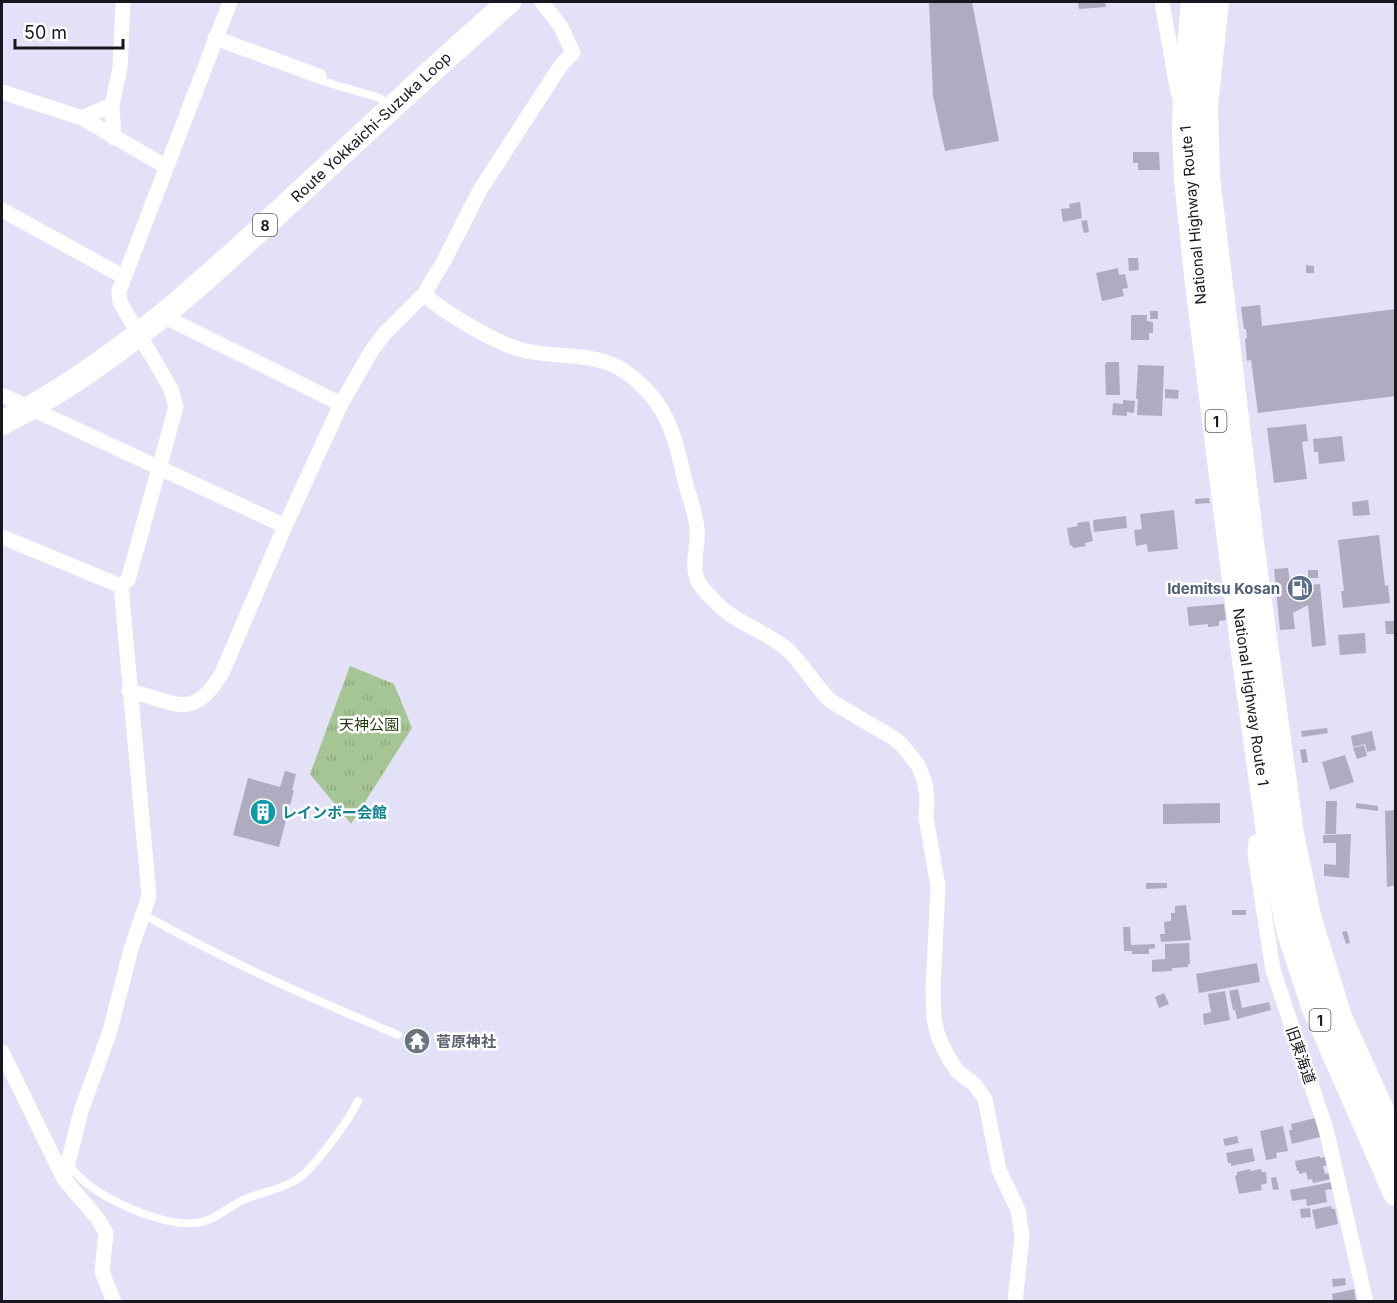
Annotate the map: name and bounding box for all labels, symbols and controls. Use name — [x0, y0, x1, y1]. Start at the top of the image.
scale bar — [15, 12, 123, 50]
text: 50 m — [24, 22, 67, 43]
street label: Route Yokkaichi-Suzuka Loop — [287, 48, 455, 206]
street label: National Highway Route 1 — [1176, 125, 1210, 305]
road number: 8 — [253, 214, 277, 236]
road number: 1 — [1206, 410, 1226, 432]
fuel station icon: Idemitsu Kosan — [1285, 573, 1315, 603]
place label: Idemitsu Kosan — [1167, 579, 1280, 598]
street label: National Highway Route 1 — [1229, 607, 1273, 787]
park label: 天神公園 — [339, 715, 399, 734]
building icon: レインボー会館 — [248, 797, 278, 827]
place label: レインボー会館 — [282, 803, 387, 822]
road number: 1 — [1310, 1009, 1330, 1031]
street label: 旧東海道 — [1282, 1024, 1320, 1086]
temple icon: 菅原神社 — [402, 1026, 432, 1056]
place label: 菅原神社 — [436, 1032, 496, 1051]

